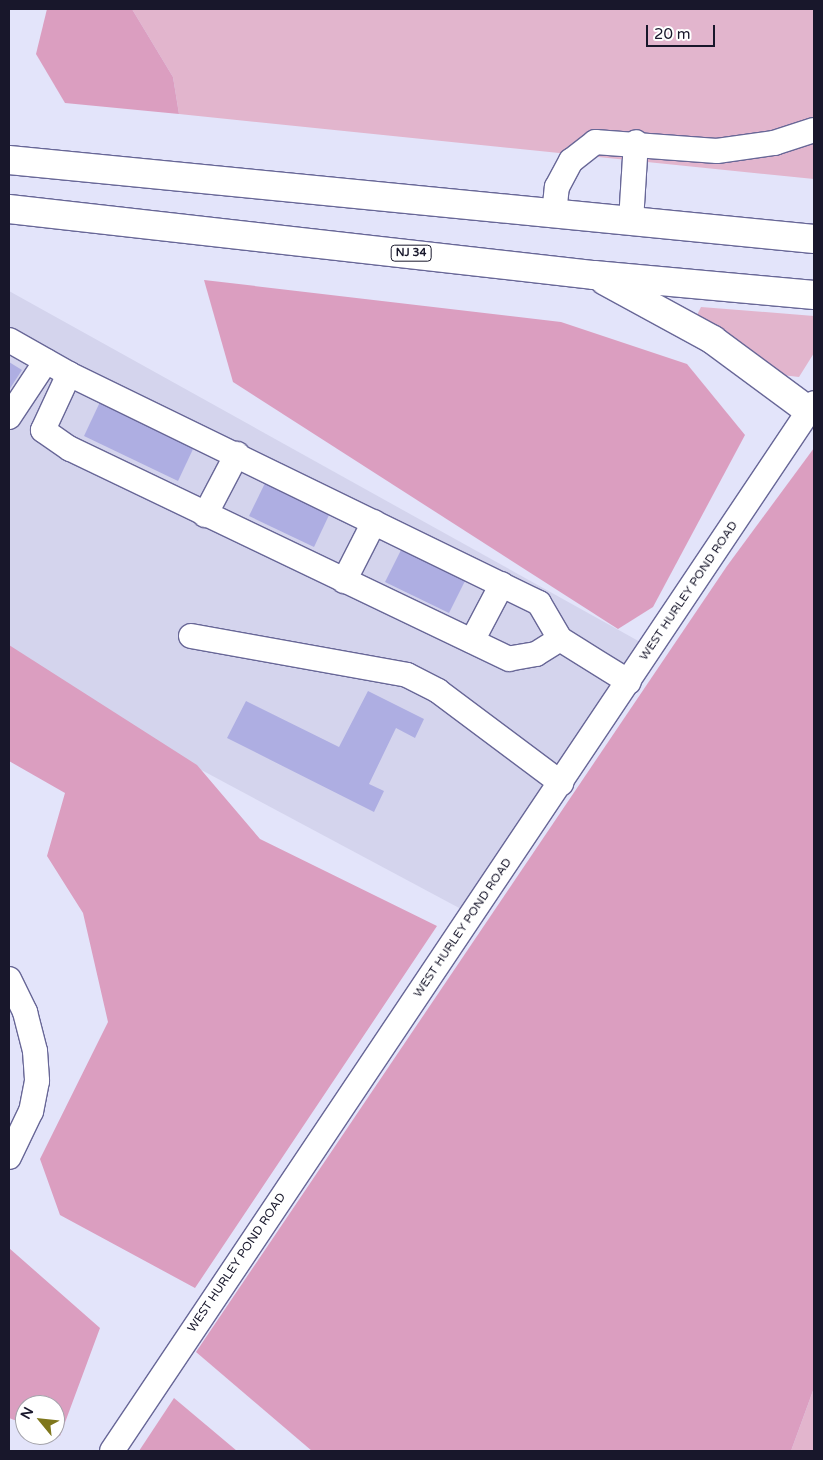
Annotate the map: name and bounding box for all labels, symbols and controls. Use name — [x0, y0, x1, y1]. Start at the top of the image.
scale bar — [648, 15, 717, 47]
text: 20 m — [654, 25, 691, 43]
road number: NJ 34 — [390, 244, 432, 262]
street label: WEST HURLEY POND ROAD — [637, 519, 741, 663]
street label: WEST HURLEY POND ROAD — [411, 856, 515, 1000]
street label: WEST HURLEY POND ROAD — [185, 1191, 289, 1335]
north arrow — [15, 1395, 65, 1445]
text: N — [17, 1404, 37, 1422]

